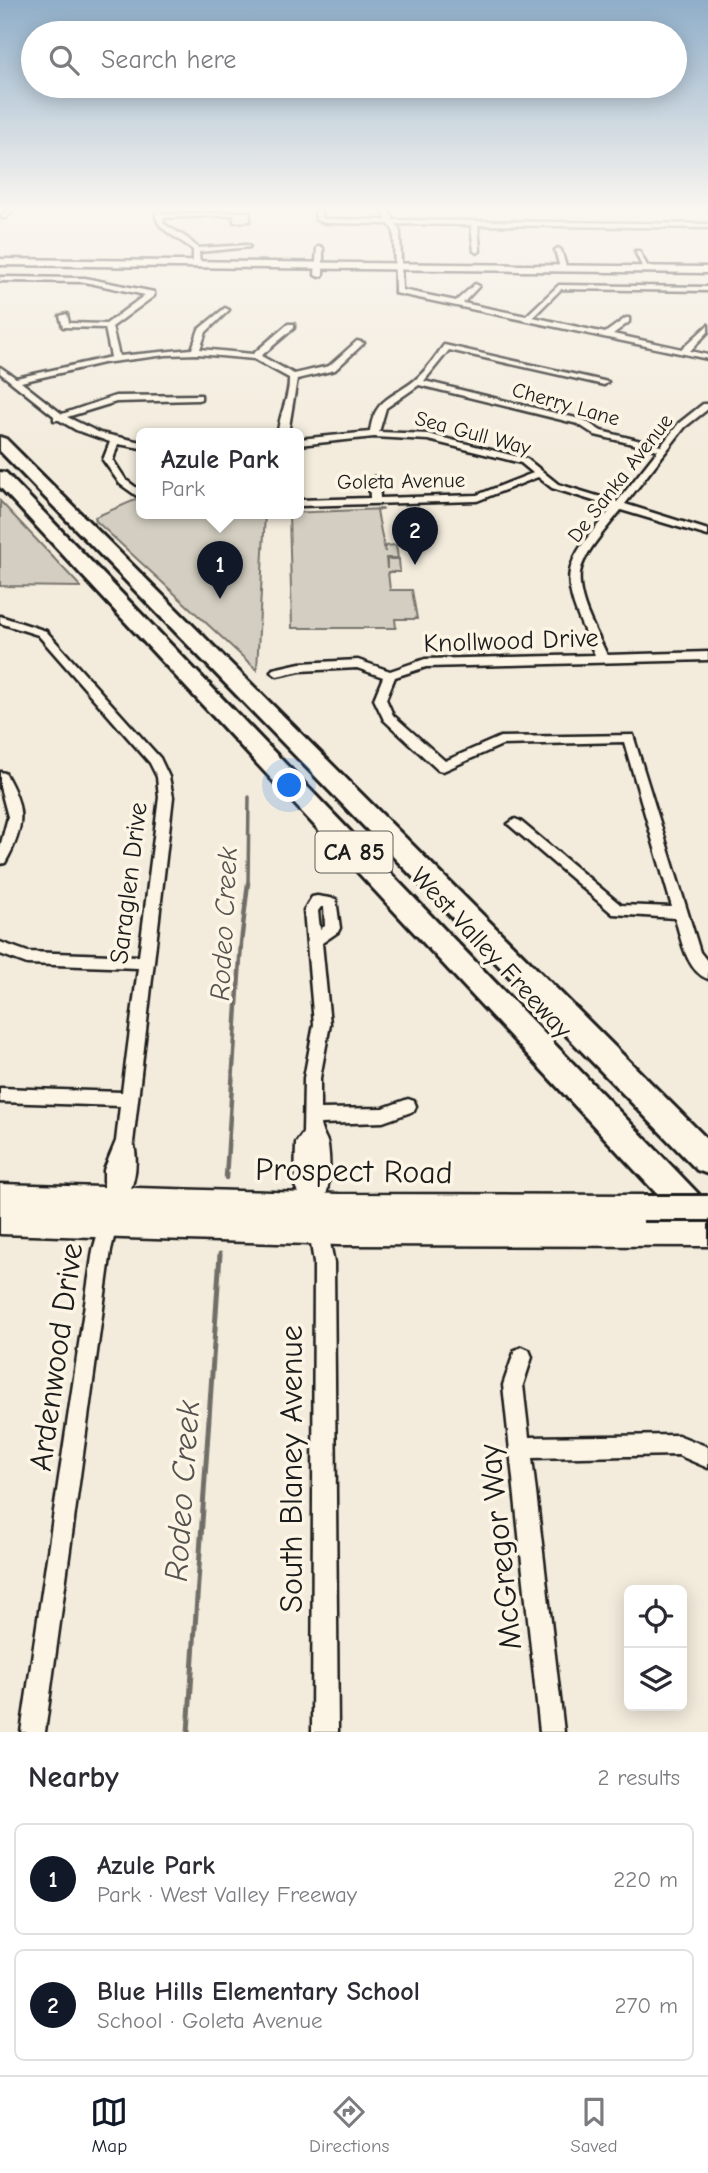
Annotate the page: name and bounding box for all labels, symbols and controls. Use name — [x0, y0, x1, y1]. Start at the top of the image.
search box — [21, 21, 687, 98]
icon: search — [45, 41, 83, 79]
text: Search here — [101, 45, 236, 75]
street label: Cherry Lane — [509, 377, 623, 431]
street label: Sea Gull Way — [412, 406, 534, 460]
street label: De Sanka Avenue — [562, 409, 678, 547]
popup — [136, 428, 304, 519]
text: Azule Park — [161, 445, 279, 475]
street label: Goleta Avenue — [337, 468, 465, 494]
text: Park — [161, 475, 205, 502]
pin: 2 — [392, 507, 438, 565]
pin: 1 — [197, 541, 243, 599]
street label: Knollwood Drive — [423, 623, 599, 659]
your location — [272, 768, 306, 802]
street label: Saraglen Drive — [104, 801, 154, 965]
road number: CA 85 — [316, 832, 392, 872]
water label: Rodeo Creek — [204, 846, 244, 1002]
street label: West Valley Freeway — [404, 861, 578, 1045]
street label: Prospect Road — [255, 1151, 453, 1191]
street label: Ardenwood Drive — [22, 1241, 90, 1473]
street label: South Blaney Avenue — [273, 1325, 310, 1613]
water label: Rodeo Creek — [157, 1398, 207, 1583]
street label: McGregor Way — [471, 1441, 529, 1652]
map controls — [624, 1585, 687, 1711]
button: locate — [624, 1585, 687, 1648]
button: layers — [624, 1648, 687, 1711]
text: Nearby — [28, 1760, 119, 1795]
text: 2 results — [598, 1764, 680, 1791]
text: Azule Park — [97, 1851, 215, 1881]
text: 1 — [48, 1866, 58, 1893]
text: 220 m — [613, 1866, 678, 1893]
text: Park · West Valley Freeway — [97, 1881, 357, 1908]
text: Blue Hills Elementary School — [97, 1977, 420, 2007]
text: 2 — [47, 1992, 59, 2019]
text: 270 m — [614, 1992, 678, 2019]
text: School · Goleta Avenue — [97, 2007, 323, 2034]
tab: Map — [90, 2093, 128, 2157]
tab: Directions — [309, 2093, 389, 2157]
tab: Saved — [570, 2093, 618, 2157]

